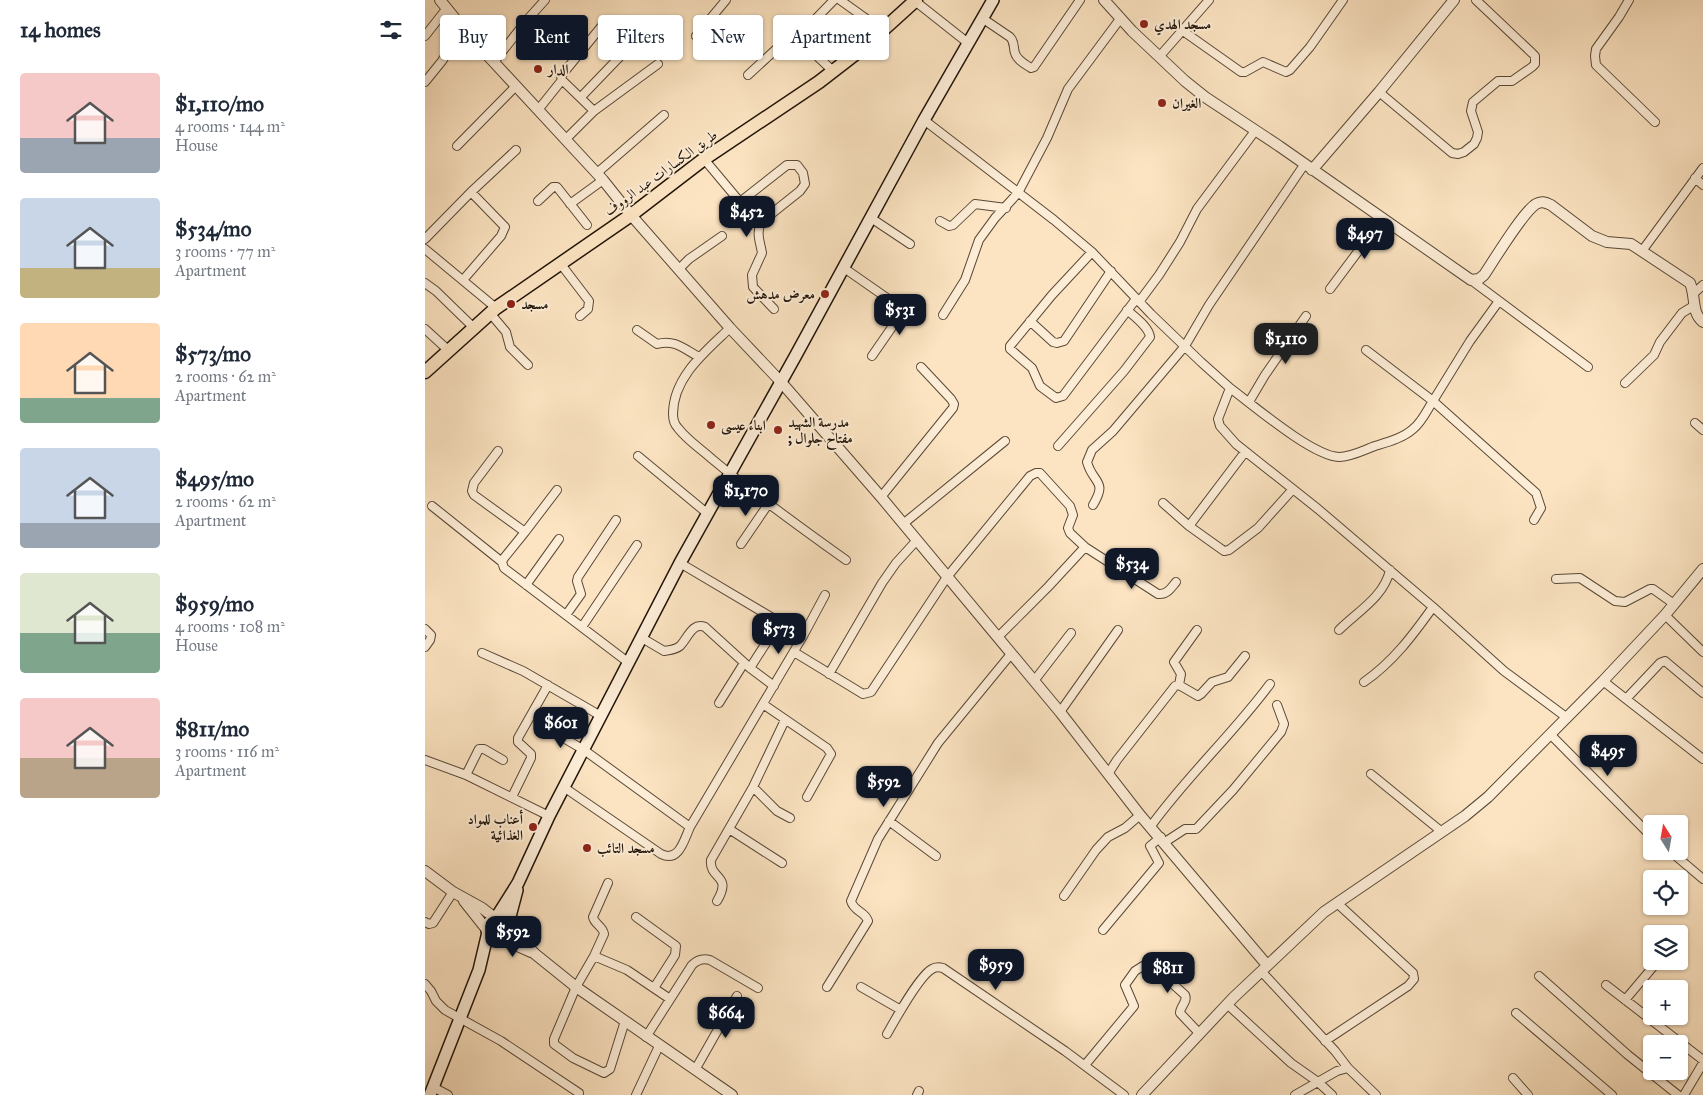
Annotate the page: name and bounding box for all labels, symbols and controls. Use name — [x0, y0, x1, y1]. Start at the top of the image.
chip: Buy — [440, 15, 506, 60]
chip: Rent — [516, 15, 588, 60]
chip: Filters — [598, 15, 683, 60]
chip: New — [693, 15, 763, 60]
chip: Apartment — [773, 15, 889, 60]
icon: filters — [377, 16, 405, 44]
place label: مسجد الهدي — [1154, 16, 1211, 36]
text: 14 homes — [20, 17, 101, 43]
marker: مسجد الهدي — [1138, 18, 1150, 30]
place label: الدار — [546, 61, 568, 78]
marker: الدار — [532, 63, 544, 75]
text: $1,110/mo — [175, 91, 264, 117]
icon: home — [60, 93, 120, 153]
place label: الغيران — [1172, 95, 1201, 112]
marker: الغيران — [1156, 97, 1168, 109]
text: 4 rooms · 144 m² — [175, 117, 285, 136]
street label: طريق الكسارات عبد الرووف — [601, 126, 721, 220]
text: House — [175, 136, 218, 155]
pin: $452 — [717, 196, 777, 238]
text: $452 — [730, 202, 764, 221]
text: $534/mo — [175, 216, 251, 242]
icon: home — [60, 218, 120, 278]
pin: $497 — [1335, 218, 1395, 260]
text: $497 — [1347, 224, 1383, 243]
text: 3 rooms · 77 m² — [175, 242, 275, 261]
text: Apartment — [175, 261, 247, 280]
place label: معرض مدهش — [746, 286, 815, 304]
marker: معرض مدهش — [819, 288, 831, 300]
pin: $531 — [870, 294, 930, 336]
place label: مسجد — [521, 296, 548, 313]
marker: مسجد — [505, 298, 517, 310]
text: $531 — [885, 300, 915, 319]
pin: $1,110 — [1245, 322, 1327, 365]
text: $1,110 — [1265, 329, 1307, 348]
text: $573/mo — [175, 341, 251, 367]
icon: home — [60, 343, 120, 403]
text: 2 rooms · 62 m² — [175, 367, 276, 386]
text: Apartment — [175, 386, 247, 405]
place label: مدرسة الشهيد ; مفتاح جلوال — [788, 414, 853, 451]
place label: ابناء عيسى — [721, 417, 766, 435]
marker: ابناء عيسى — [705, 419, 717, 431]
marker: مدرسة الشهيد ; مفتاح جلوال — [772, 424, 784, 436]
text: $495/mo — [175, 466, 254, 492]
icon: home — [60, 468, 120, 528]
pin: $1,170 — [705, 474, 787, 517]
text: $1,170 — [724, 481, 768, 500]
text: 2 rooms · 62 m² — [175, 492, 276, 511]
text: Apartment — [175, 511, 247, 530]
pin: $534 — [1102, 548, 1162, 590]
text: $534 — [1116, 554, 1148, 573]
text: $959/mo — [175, 591, 254, 617]
icon: home — [60, 593, 120, 653]
pin: $573 — [749, 612, 809, 655]
text: 4 rooms · 108 m² — [175, 617, 285, 636]
text: $573 — [763, 619, 795, 638]
text: House — [175, 636, 218, 655]
pin: $601 — [531, 706, 591, 749]
text: $601 — [544, 713, 578, 732]
text: $811/mo — [175, 716, 249, 742]
icon: home — [60, 718, 120, 778]
pin: $495 — [1578, 734, 1638, 777]
text: $495 — [1591, 741, 1625, 760]
text: 3 rooms · 116 m² — [175, 742, 279, 761]
text: Apartment — [175, 761, 247, 780]
pin: $592 — [854, 766, 914, 808]
text: $592 — [867, 772, 901, 791]
place label: أعناب للمواد الغذائية — [467, 809, 524, 844]
north arrow — [1643, 815, 1687, 860]
map controls — [1643, 815, 1688, 1080]
marker: أعناب للمواد الغذائية — [527, 821, 539, 833]
place label: مسجد التائب — [597, 840, 655, 857]
marker: مسجد التائب — [581, 842, 593, 854]
button: locate — [1643, 870, 1688, 915]
pin: $592 — [483, 916, 543, 958]
text: $592 — [496, 922, 530, 941]
button: layers — [1643, 925, 1688, 970]
pin: $959 — [966, 948, 1026, 991]
pin: $811 — [1138, 952, 1198, 994]
text: $959 — [979, 955, 1013, 974]
text: $811 — [1153, 958, 1183, 977]
button: + — [1643, 980, 1688, 1025]
pin: $664 — [696, 996, 756, 1039]
text: $664 — [709, 1003, 743, 1022]
button: − — [1643, 1035, 1688, 1080]

